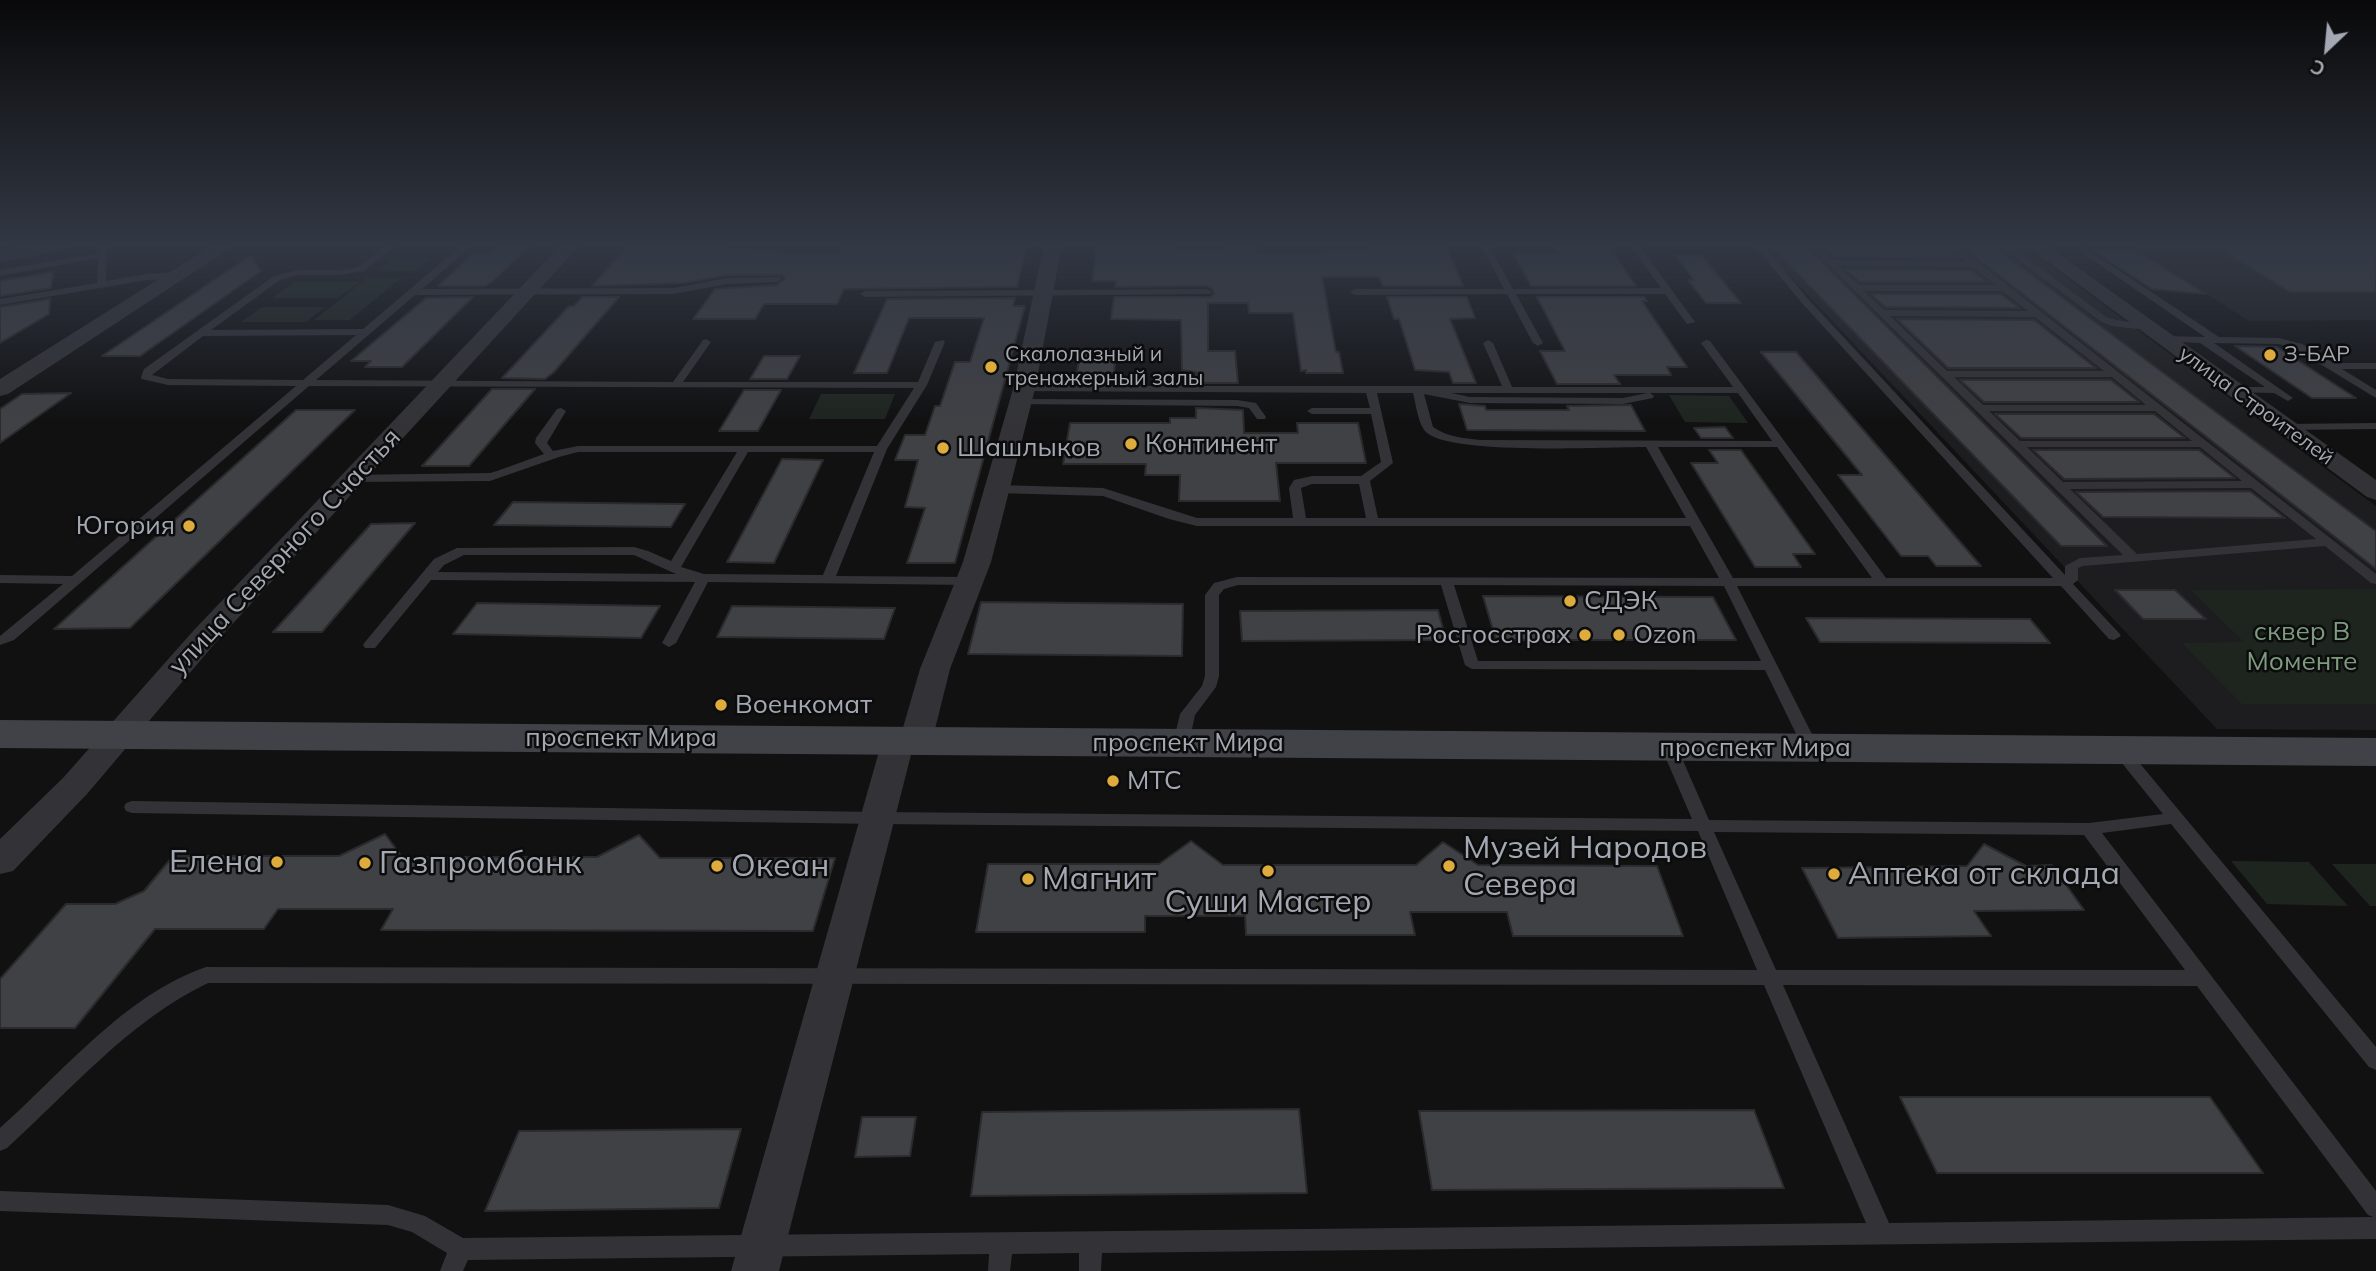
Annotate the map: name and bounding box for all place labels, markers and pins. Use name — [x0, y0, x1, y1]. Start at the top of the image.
place label: Скалолазный и тренажерный залы — [1005, 342, 1203, 392]
place label: З-БАР — [2284, 342, 2350, 368]
marker: З-БАР — [2262, 347, 2278, 363]
marker: Скалолазный и тренажерный залы — [983, 359, 999, 375]
place label: Континент — [1145, 428, 1277, 460]
place label: Шашлыков — [957, 432, 1100, 464]
marker: Континент — [1123, 436, 1139, 452]
marker: Шашлыков — [935, 440, 951, 456]
place label: Югория — [76, 510, 175, 542]
marker: Югория — [181, 518, 197, 534]
place label: СДЭК — [1584, 585, 1658, 617]
marker: СДЭК — [1562, 593, 1578, 609]
place label: Росгосстрах — [1416, 619, 1571, 651]
place label: Ozon — [1633, 619, 1696, 651]
marker: Росгосстрах — [1577, 627, 1593, 643]
marker: Ozon — [1611, 627, 1627, 643]
place label: Военкомат — [735, 689, 872, 721]
marker: Военкомат — [713, 697, 729, 713]
place label: МТС — [1127, 765, 1182, 797]
marker: МТС — [1105, 773, 1121, 789]
place label: Музей Народов Севера — [1463, 829, 1707, 904]
place label: Елена — [169, 843, 263, 881]
place label: Газпромбанк — [379, 844, 581, 882]
place label: Океан — [731, 847, 829, 885]
marker: Елена — [269, 854, 285, 870]
marker: Газпромбанк — [357, 855, 373, 871]
place label: Аптека от склада — [1848, 855, 2120, 893]
marker: Океан — [709, 858, 725, 874]
marker: Музей Народов Севера — [1441, 858, 1457, 874]
place label: Магнит — [1042, 860, 1156, 898]
marker: Суши Мастер — [1260, 863, 1276, 879]
marker: Аптека от склада — [1826, 866, 1842, 882]
marker: Магнит — [1020, 871, 1036, 887]
place label: Суши Мастер — [1164, 883, 1372, 921]

